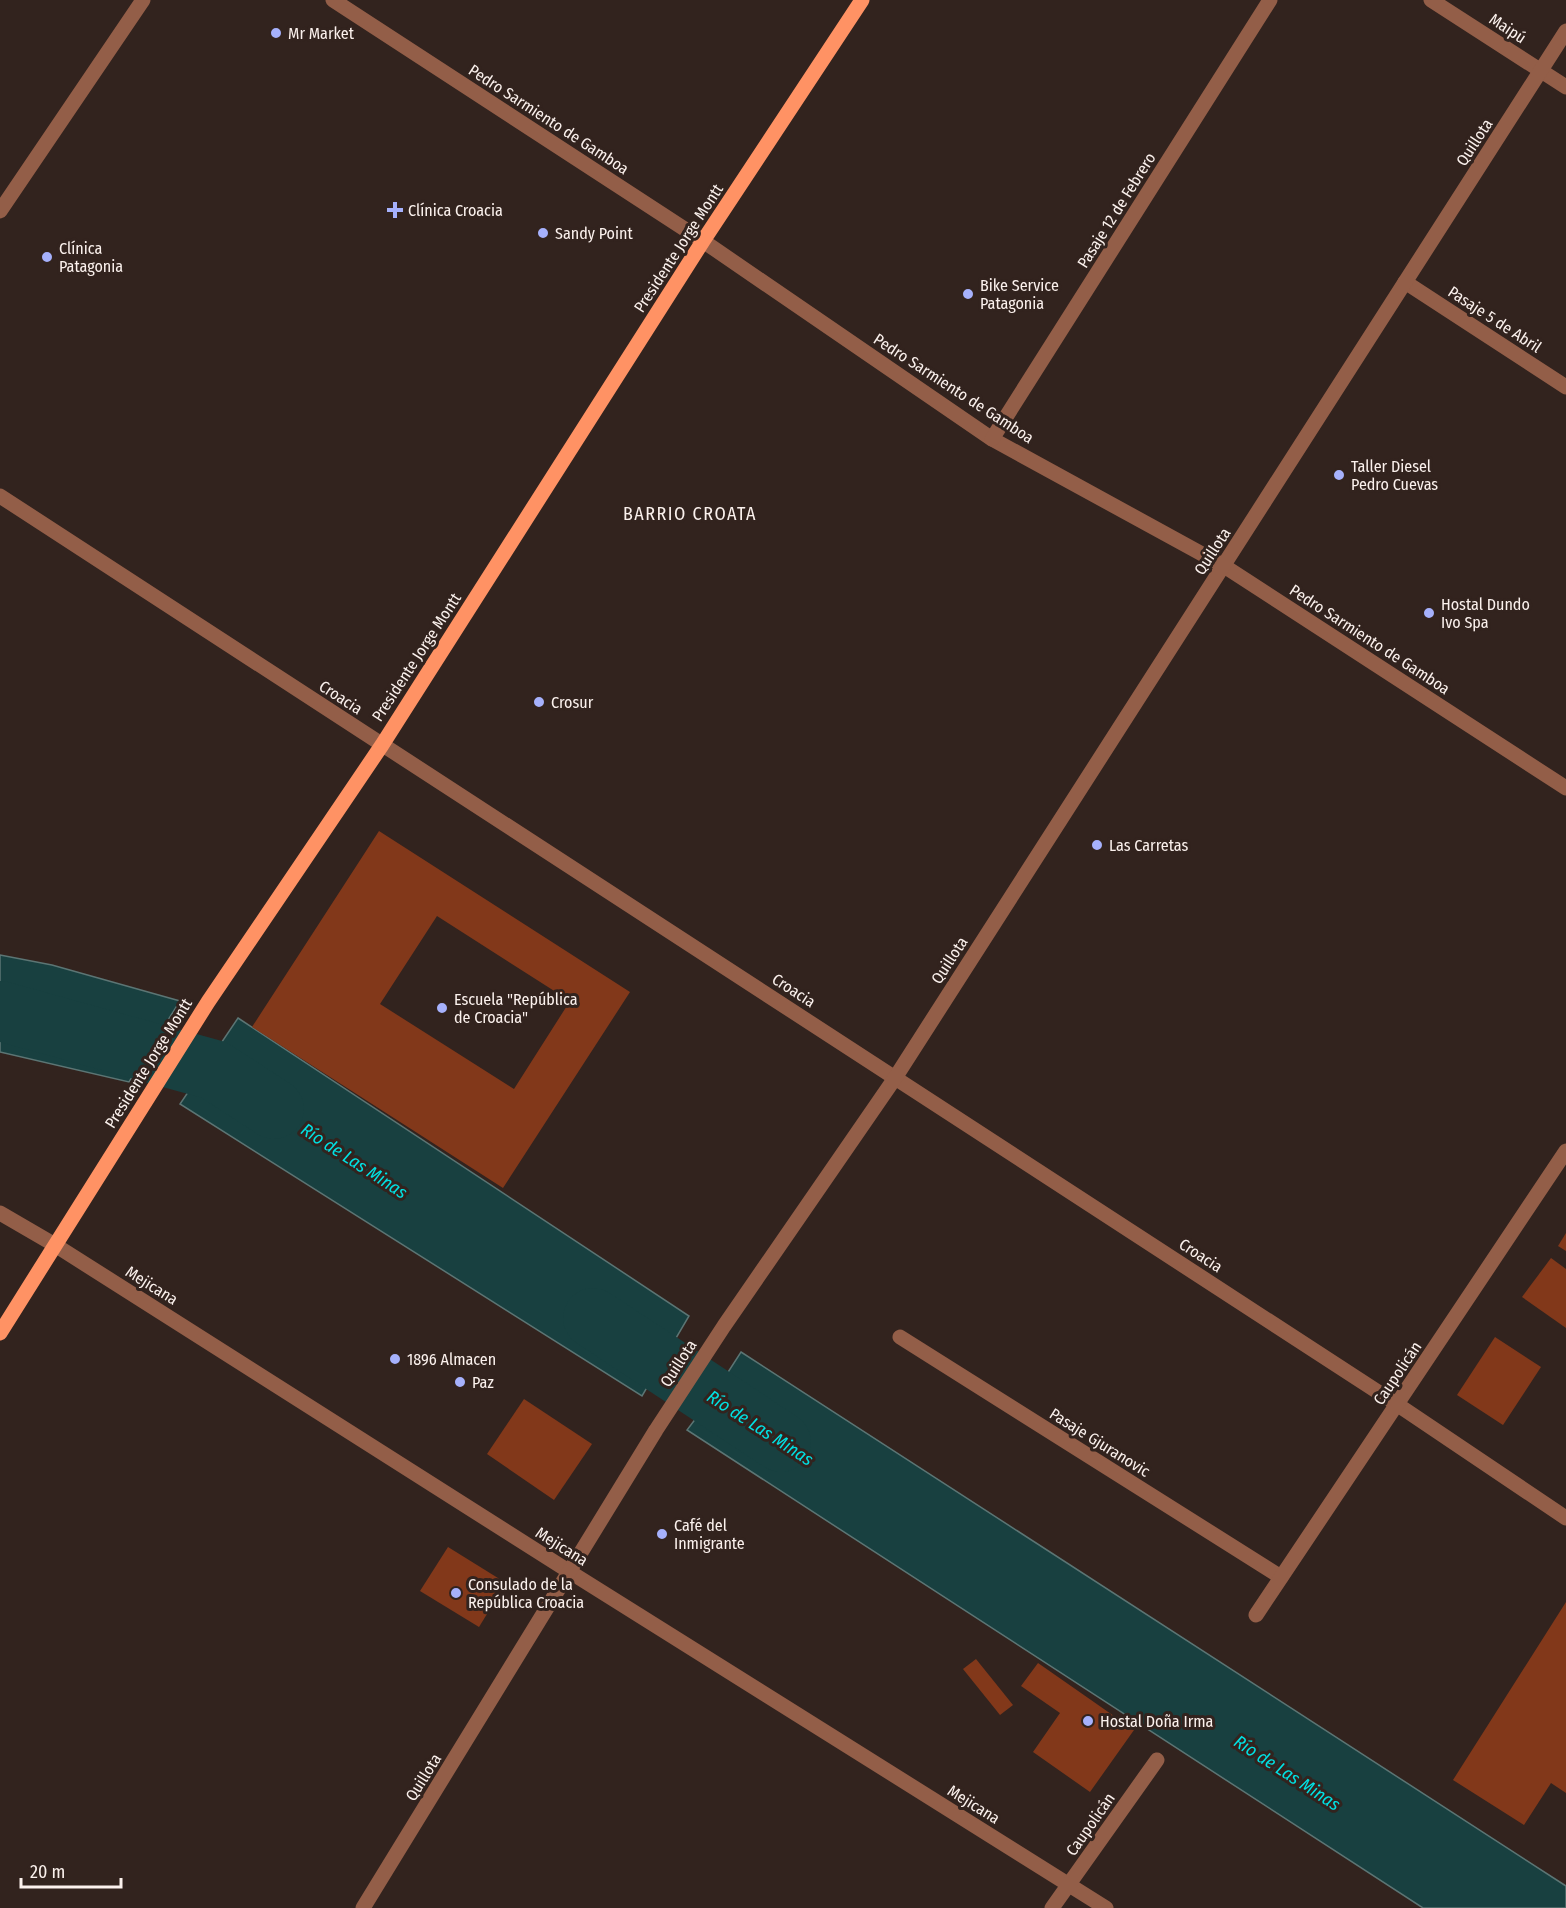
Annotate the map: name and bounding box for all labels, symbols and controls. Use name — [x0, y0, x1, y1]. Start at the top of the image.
street label: Maipú — [1486, 10, 1530, 47]
place label: Mr Market — [288, 24, 355, 43]
marker: Mr Market — [269, 26, 283, 40]
street label: Pedro Sarmiento de Gamboa — [465, 61, 632, 178]
street label: Quillota — [1452, 115, 1497, 169]
street label: Pasaje 12 de Febrero — [1073, 149, 1159, 271]
street label: Presidente Jorge Montt — [630, 180, 727, 316]
marker: Clínica Croacia — [386, 201, 404, 219]
place label: Clínica Croacia — [408, 201, 503, 220]
place label: Sandy Point — [555, 224, 633, 243]
marker: Sandy Point — [536, 226, 550, 240]
place label: Clínica Patagonia — [59, 239, 123, 276]
marker: Clínica Patagonia — [40, 250, 54, 264]
place label: Bike Service Patagonia — [980, 276, 1059, 313]
street label: Pasaje 5 de Abril — [1444, 282, 1545, 357]
marker: Bike Service Patagonia — [961, 287, 975, 301]
street label: Pedro Sarmiento de Gamboa — [870, 330, 1037, 447]
place label: Taller Diesel Pedro Cuevas — [1351, 457, 1438, 494]
marker: Taller Diesel Pedro Cuevas — [1332, 468, 1346, 482]
district label: BARRIO CROATA — [623, 503, 757, 525]
street label: Quillota — [1190, 524, 1235, 578]
street label: Pedro Sarmiento de Gamboa — [1286, 581, 1453, 698]
street label: Presidente Jorge Montt — [368, 589, 465, 725]
place label: Hostal Dundo Ivo Spa — [1441, 595, 1530, 632]
marker: Hostal Dundo Ivo Spa — [1422, 606, 1436, 620]
street label: Croacia — [315, 676, 366, 719]
place label: Crosur — [551, 693, 594, 712]
marker: Crosur — [532, 695, 546, 709]
place label: Las Carretas — [1109, 836, 1189, 855]
marker: Las Carretas — [1090, 838, 1104, 852]
street label: Quillota — [927, 933, 972, 987]
street label: Croacia — [768, 969, 819, 1012]
place label: Escuela "República de Croacia" — [454, 990, 578, 1027]
street label: Presidente Jorge Montt — [101, 994, 196, 1132]
marker: Escuela "República de Croacia" — [435, 1001, 449, 1015]
water label: Río de Las Minas — [297, 1118, 412, 1204]
street label: Croacia — [1175, 1234, 1226, 1277]
street label: Mejicana — [122, 1262, 182, 1309]
street label: Quillota — [656, 1336, 701, 1390]
street label: Caupolicán — [1369, 1338, 1426, 1409]
place label: 1896 Almacen — [407, 1350, 496, 1369]
marker: 1896 Almacen — [388, 1352, 402, 1366]
place label: Paz — [472, 1373, 494, 1392]
marker: Paz — [453, 1375, 467, 1389]
water label: Río de Las Minas — [703, 1385, 818, 1471]
street label: Pasaje Gjuranovic — [1046, 1404, 1154, 1481]
place label: Café del Inmigrante — [674, 1516, 745, 1553]
street label: Mejicana — [532, 1523, 592, 1570]
marker: Café del Inmigrante — [655, 1527, 669, 1541]
place label: Consulado de la República Croacia — [468, 1575, 584, 1612]
marker: Consulado de la República Croacia — [449, 1586, 463, 1600]
place label: Hostal Doña Irma — [1100, 1712, 1214, 1731]
marker: Hostal Doña Irma — [1081, 1714, 1095, 1728]
water label: Río de Las Minas — [1230, 1730, 1345, 1816]
street label: Quillota — [402, 1750, 445, 1804]
street label: Mejicana — [944, 1781, 1004, 1828]
street label: Caupolicán — [1062, 1789, 1119, 1859]
scale bar — [21, 1851, 122, 1889]
text: 20 m — [30, 1861, 65, 1883]

